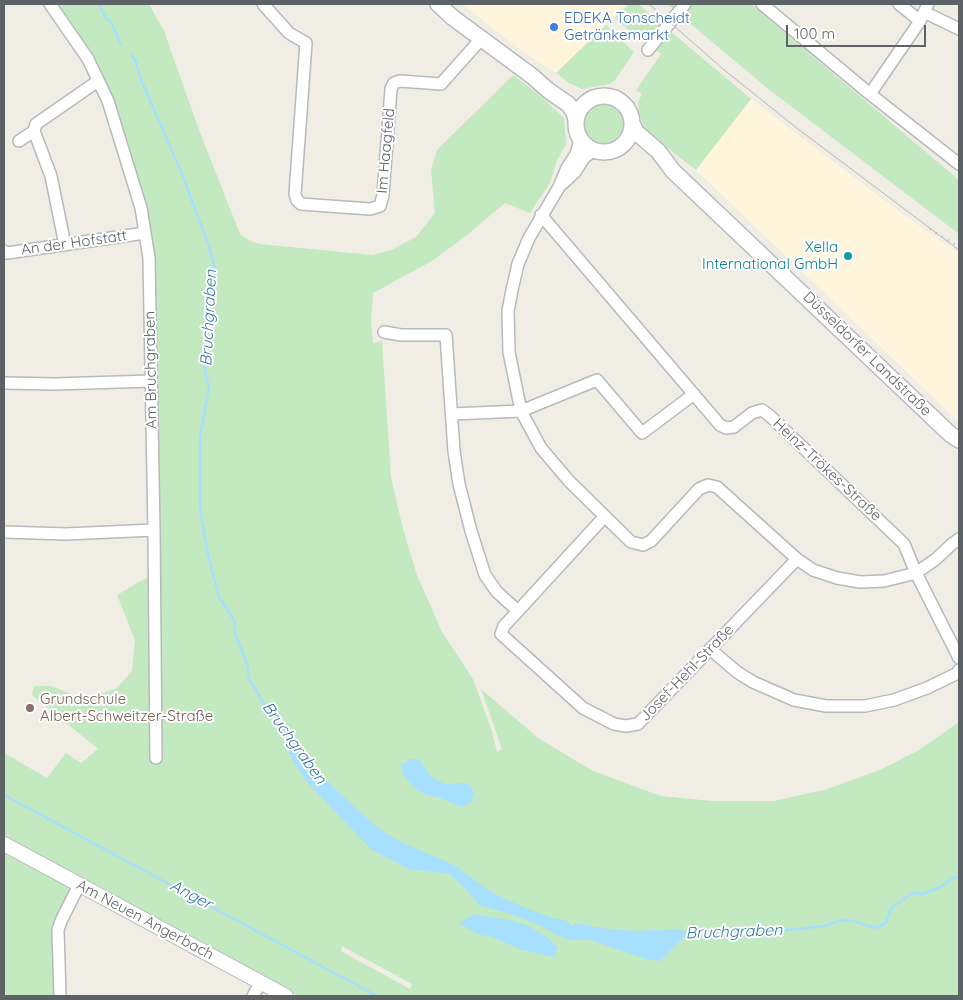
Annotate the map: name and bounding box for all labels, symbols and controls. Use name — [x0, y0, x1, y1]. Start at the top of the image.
place label: EDEKA Tonscheidt Getränkemarkt — [564, 9, 690, 44]
scale bar — [788, 15, 928, 47]
marker: EDEKA Tonscheidt Getränkemarkt — [548, 21, 560, 33]
text: 100 m — [794, 24, 835, 43]
street label: Im Haagfeld — [373, 108, 399, 194]
street label: An der Hofstatt — [20, 227, 128, 259]
place label: Xella International GmbH — [702, 238, 838, 273]
marker: Xella International GmbH — [842, 250, 854, 262]
water label: Bruchgraben — [197, 269, 221, 367]
street label: Düsseldorfer Landstraße — [799, 288, 935, 420]
street label: Am Bruchgraben — [141, 311, 161, 429]
street label: Heinz-Trökes-Straße — [769, 415, 885, 525]
street label: Josef-Hehl-Straße — [636, 621, 738, 725]
place label: Grundschule Albert-Schweitzer-Straße — [40, 690, 213, 725]
water label: Bruchgraben — [258, 698, 330, 788]
marker: Grundschule Albert-Schweitzer-Straße — [24, 702, 36, 714]
street label: Am Neuen Angerbach — [73, 876, 217, 964]
water label: Anger — [167, 876, 215, 914]
water label: Bruchgraben — [685, 921, 783, 943]

